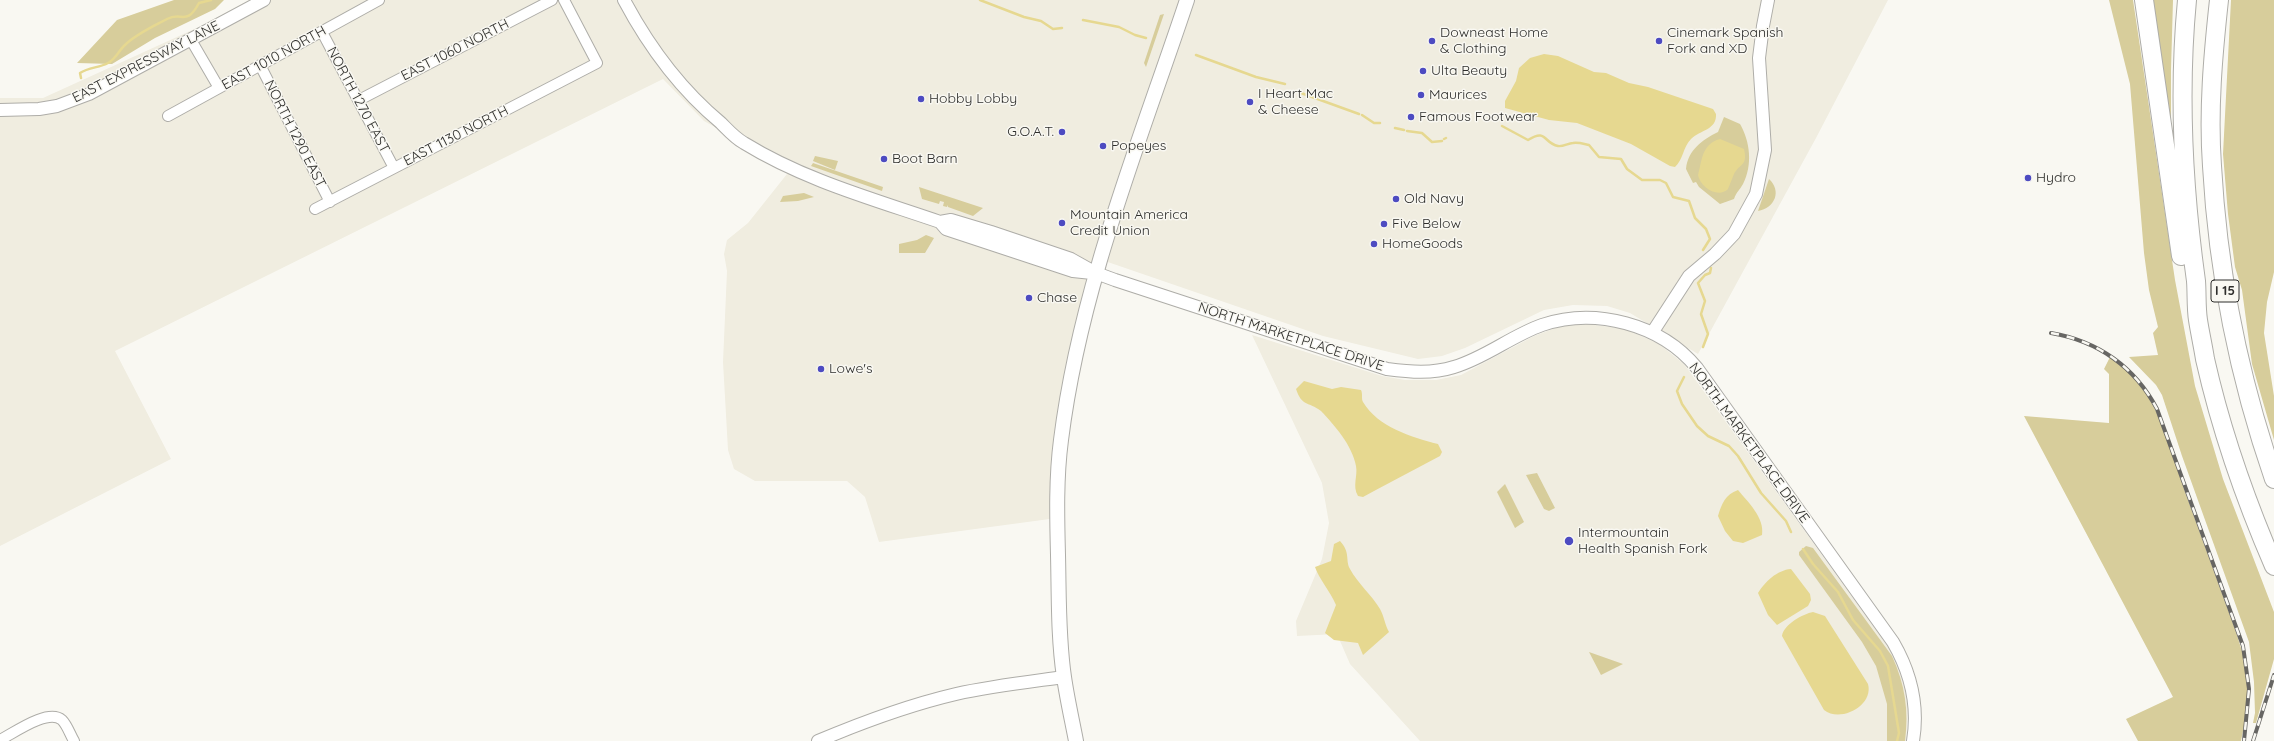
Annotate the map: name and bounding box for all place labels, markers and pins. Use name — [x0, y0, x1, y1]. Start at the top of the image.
place label: Downeast Home & Clothing — [1440, 25, 1548, 58]
place label: Cinemark Spanish Fork and XD — [1667, 25, 1784, 58]
marker: Downeast Home & Clothing — [1427, 36, 1437, 46]
marker: Cinemark Spanish Fork and XD — [1654, 36, 1664, 46]
place label: Ulta Beauty — [1431, 63, 1507, 79]
marker: Ulta Beauty — [1418, 66, 1428, 76]
place label: I Heart Mac & Cheese — [1258, 86, 1333, 118]
place label: Maurices — [1429, 87, 1487, 103]
marker: Maurices — [1416, 90, 1426, 100]
place label: Hobby Lobby — [929, 91, 1017, 107]
marker: Hobby Lobby — [916, 94, 926, 104]
marker: I Heart Mac & Cheese — [1245, 97, 1255, 107]
place label: Famous Footwear — [1419, 109, 1537, 125]
marker: Famous Footwear — [1406, 112, 1416, 122]
place label: G.O.A.T. — [1007, 124, 1054, 140]
marker: G.O.A.T. — [1057, 127, 1067, 137]
place label: Popeyes — [1111, 138, 1166, 154]
marker: Popeyes — [1098, 141, 1108, 151]
place label: Boot Barn — [892, 151, 958, 167]
marker: Boot Barn — [879, 154, 889, 164]
place label: Hydro — [2036, 170, 2076, 186]
marker: Hydro — [2023, 173, 2033, 183]
place label: Old Navy — [1404, 191, 1464, 207]
marker: Old Navy — [1391, 194, 1401, 204]
place label: Mountain America Credit Union — [1070, 207, 1188, 240]
place label: Five Below — [1392, 216, 1461, 232]
marker: Mountain America Credit Union — [1057, 218, 1067, 228]
marker: Five Below — [1379, 219, 1389, 229]
place label: HomeGoods — [1382, 236, 1463, 252]
marker: HomeGoods — [1369, 239, 1379, 249]
place label: Chase — [1037, 290, 1077, 306]
marker: Chase — [1024, 293, 1034, 303]
place label: Lowe's — [829, 361, 873, 377]
marker: Lowe's — [816, 364, 826, 374]
place label: Intermountain Health Spanish Fork — [1578, 525, 1708, 558]
marker: Intermountain Health Spanish Fork — [1563, 535, 1575, 547]

